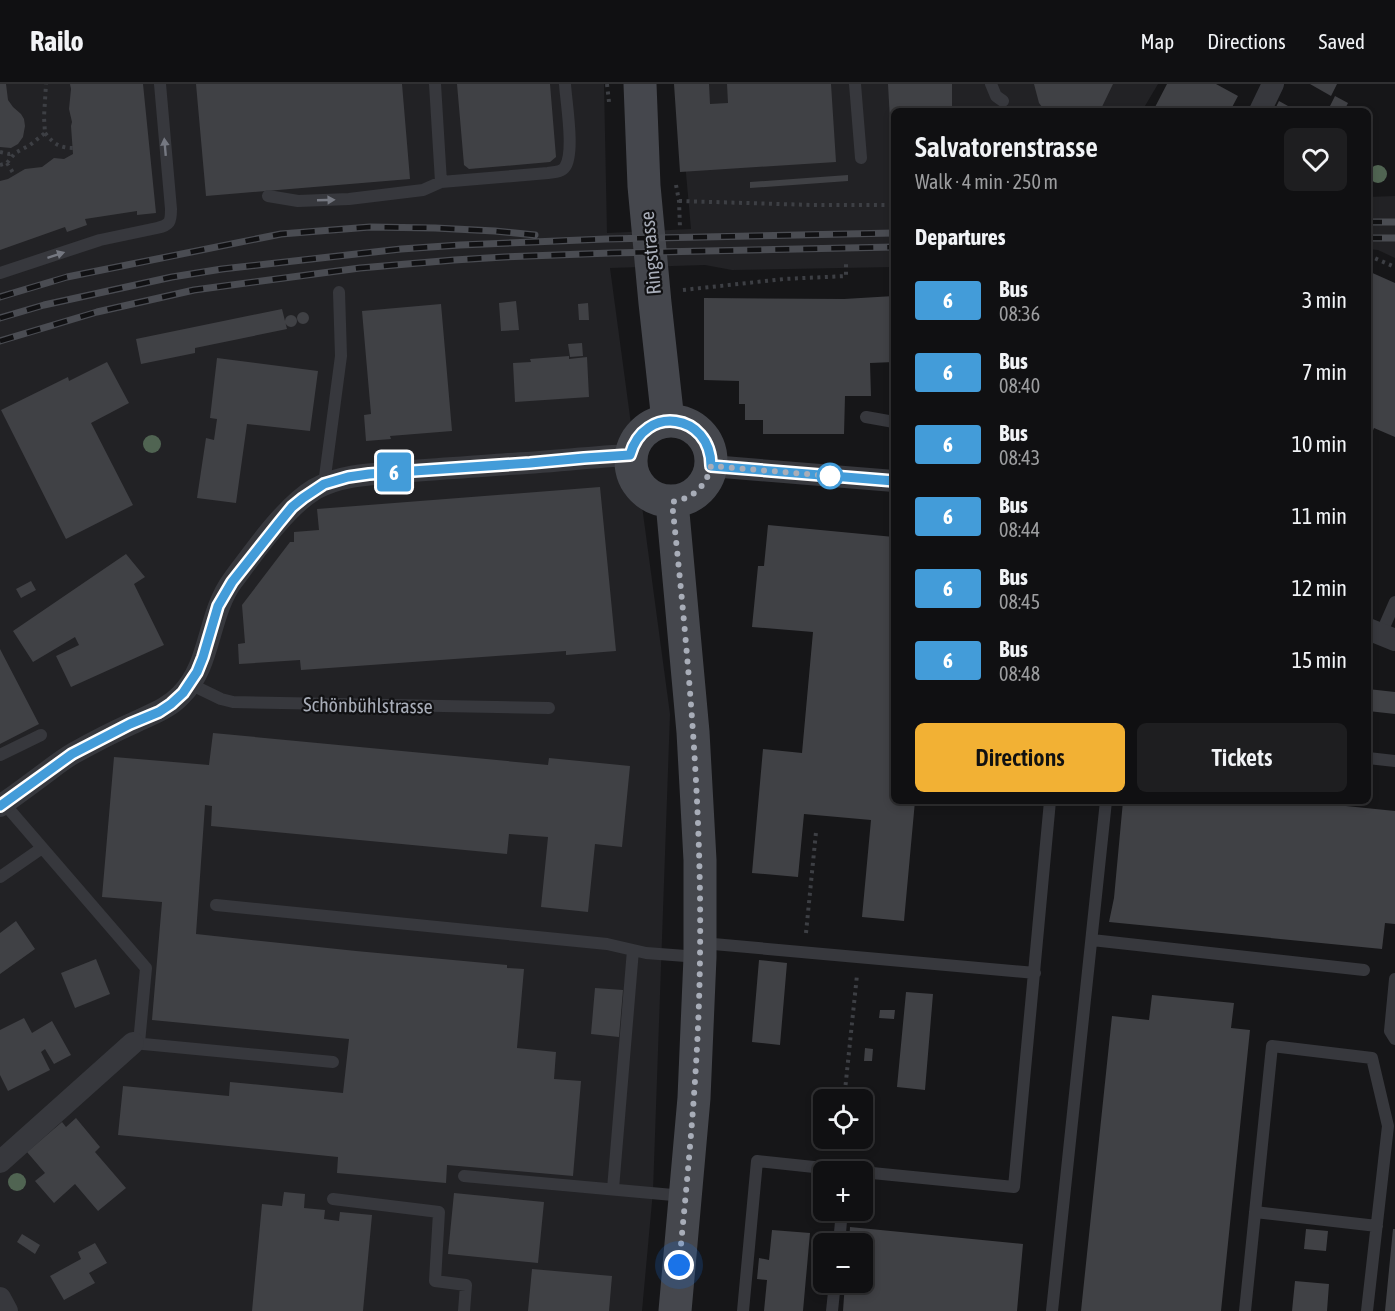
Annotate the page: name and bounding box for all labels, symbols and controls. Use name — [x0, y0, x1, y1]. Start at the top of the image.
text: Railo — [30, 25, 84, 57]
text: Map — [1140, 29, 1174, 53]
text: Directions — [1207, 29, 1286, 53]
text: Saved — [1319, 29, 1365, 53]
button: heart — [1284, 128, 1347, 191]
text: Salvatorenstrasse — [915, 131, 1098, 163]
one-way arrow — [161, 138, 170, 157]
text: Walk · 4 min · 250 m — [915, 170, 1058, 193]
one-way arrow — [317, 195, 336, 205]
street label: Ringstrasse — [635, 210, 665, 296]
text: Departures — [915, 224, 1005, 250]
one-way arrow — [47, 249, 65, 259]
text: Bus — [999, 276, 1028, 302]
text: 3 min — [1302, 287, 1347, 313]
text: 6 — [943, 288, 953, 312]
text: 08:36 — [999, 302, 1040, 325]
text: Bus — [999, 348, 1028, 374]
text: 7 min — [1302, 359, 1347, 385]
text: 6 — [943, 360, 953, 384]
text: 08:40 — [999, 374, 1040, 397]
text: Bus — [999, 420, 1028, 446]
text: 10 min — [1292, 431, 1347, 457]
text: 6 — [943, 432, 953, 456]
text: 08:43 — [999, 446, 1040, 469]
line badge: 6 — [374, 452, 414, 492]
text: 6 — [389, 460, 399, 484]
unlabelled marker — [817, 463, 843, 489]
text: Bus — [999, 492, 1028, 518]
text: 11 min — [1292, 503, 1347, 529]
text: 6 — [943, 504, 953, 528]
text: 08:44 — [999, 518, 1040, 541]
text: Bus — [999, 564, 1028, 590]
text: 12 min — [1292, 575, 1347, 601]
text: 6 — [943, 576, 953, 600]
text: 08:45 — [999, 590, 1040, 613]
text: Bus — [999, 636, 1028, 662]
text: 15 min — [1292, 647, 1347, 673]
text: 6 — [943, 648, 953, 672]
text: 08:48 — [999, 662, 1040, 685]
street label: Schönbühlstrasse — [303, 692, 433, 718]
button: Directions — [915, 723, 1125, 792]
button: Tickets — [1137, 723, 1347, 792]
map controls — [813, 1089, 873, 1293]
button: locate — [813, 1089, 873, 1149]
button: + — [813, 1161, 873, 1221]
button: − — [813, 1233, 873, 1293]
your location — [664, 1250, 694, 1280]

